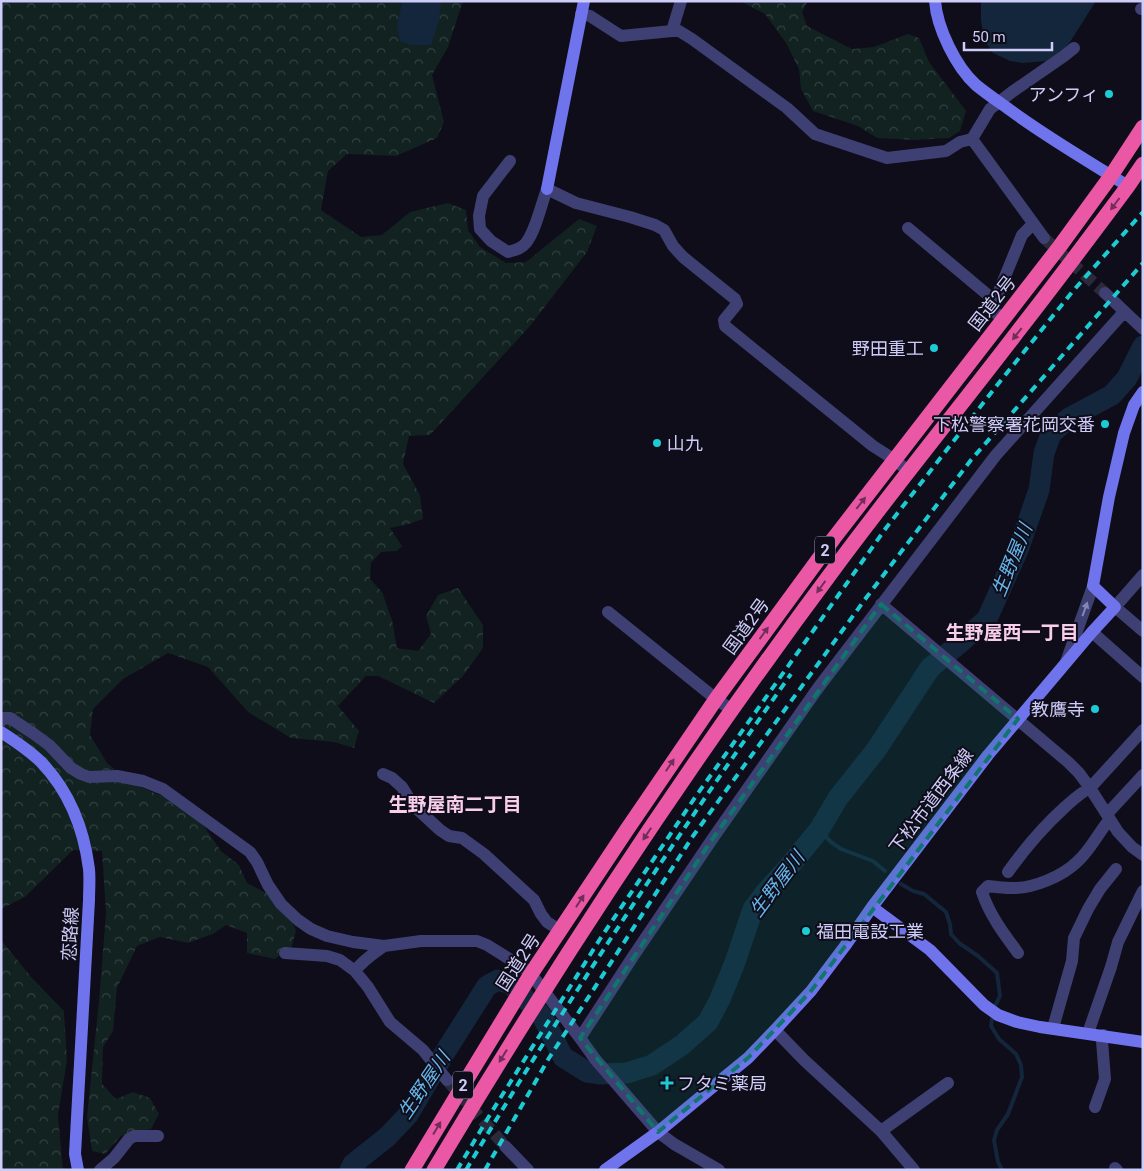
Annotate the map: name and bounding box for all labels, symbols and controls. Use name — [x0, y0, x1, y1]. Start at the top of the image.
scale bar — [964, 20, 1052, 52]
text: 50 m — [972, 28, 1006, 46]
place label: アンフィ — [1029, 84, 1099, 105]
marker: アンフィ — [1103, 88, 1115, 100]
one-way arrow — [1110, 197, 1120, 211]
street label: 国道2号 — [964, 271, 1020, 335]
one-way arrow — [1011, 327, 1022, 340]
place label: 野田重工 — [852, 338, 924, 359]
marker: 野田重工 — [928, 342, 940, 354]
place label: 下松警察署花岡交番 — [933, 414, 1095, 435]
marker: 下松警察署花岡交番 — [1099, 418, 1111, 430]
place label: 山九 — [667, 433, 703, 454]
marker: 山九 — [651, 437, 663, 449]
one-way arrow — [856, 496, 867, 509]
water label: 生野屋川 — [987, 519, 1038, 600]
road number: 2 — [815, 536, 835, 564]
one-way arrow — [816, 580, 826, 594]
street label: 国道2号 — [719, 594, 773, 658]
one-way arrow — [1081, 601, 1089, 616]
district label: 生野屋西一丁目 — [945, 621, 1079, 644]
one-way arrow — [759, 626, 769, 640]
place label: 教鷹寺 — [1031, 699, 1085, 720]
marker: 教鷹寺 — [1089, 703, 1101, 715]
street label: 下松市道西条線 — [885, 744, 977, 858]
one-way arrow — [666, 759, 675, 772]
district label: 生野屋南二丁目 — [388, 793, 522, 816]
one-way arrow — [642, 827, 652, 841]
water label: 生野屋川 — [745, 845, 810, 921]
one-way arrow — [576, 894, 585, 907]
street label: 恋路線 — [58, 906, 82, 962]
place label: 福田電設工業 — [816, 921, 924, 942]
marker: 福田電設工業 — [800, 925, 812, 937]
street label: 国道2号 — [492, 929, 544, 995]
water label: 生野屋川 — [393, 1045, 456, 1123]
one-way arrow — [499, 1049, 508, 1062]
road number: 2 — [453, 1072, 473, 1098]
place label: フタミ薬局 — [677, 1073, 767, 1094]
marker: フタミ薬局 — [661, 1077, 673, 1089]
one-way arrow — [433, 1121, 442, 1134]

